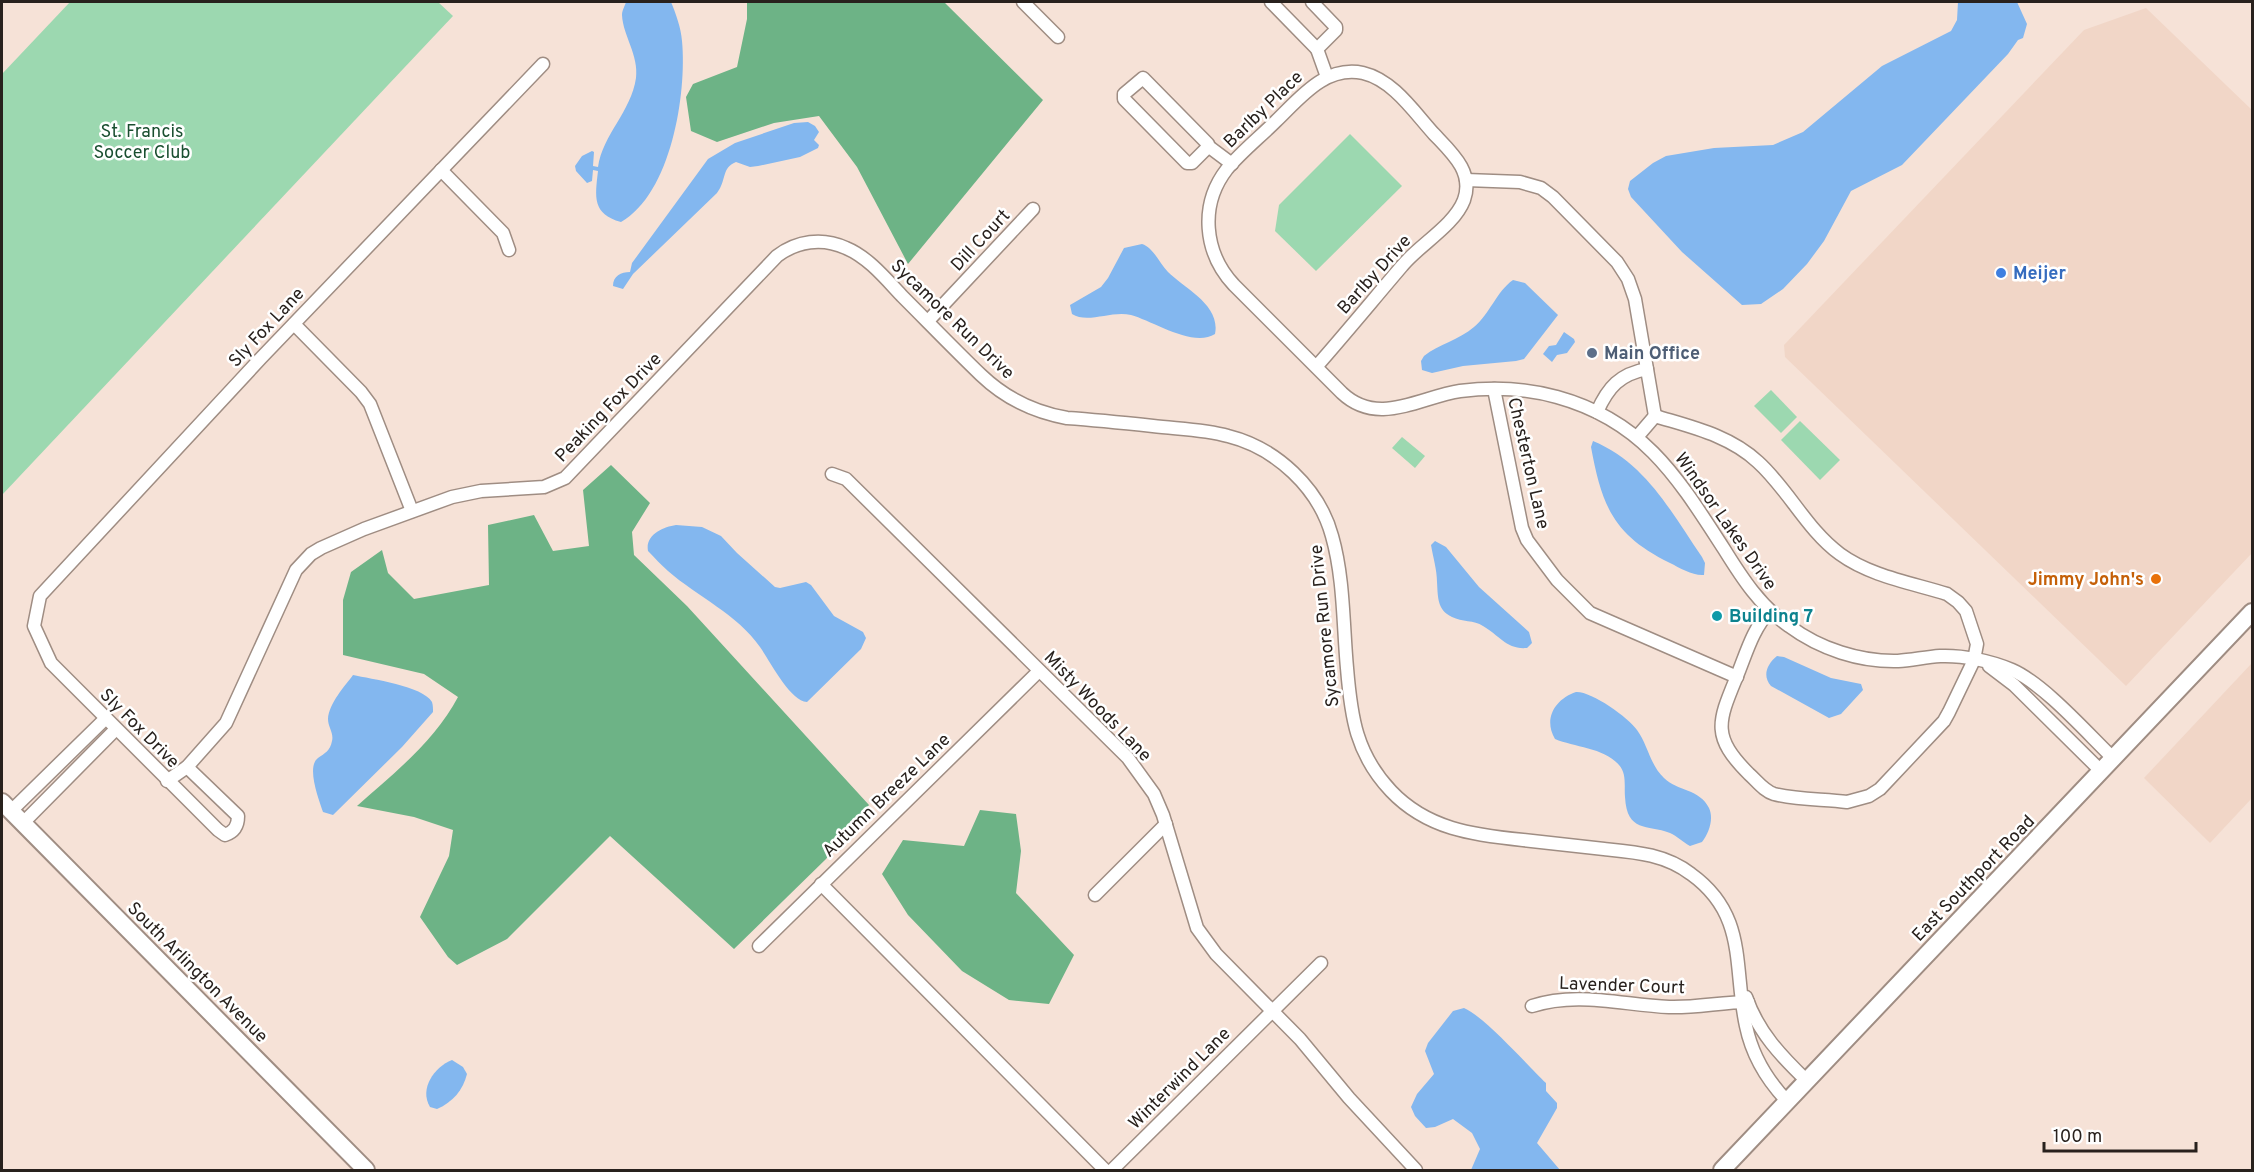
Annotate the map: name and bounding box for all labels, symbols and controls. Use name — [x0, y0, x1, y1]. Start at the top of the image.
street label: Barlby Place — [1219, 66, 1309, 154]
park label: St. Francis Soccer Club — [94, 121, 190, 165]
street label: Dill Court — [947, 205, 1016, 277]
street label: Barlby Drive — [1333, 230, 1417, 320]
street label: Sycamore Run Drive — [885, 255, 1019, 385]
place label: Meijer — [2013, 263, 2066, 286]
marker: Meijer — [1994, 266, 2008, 280]
street label: Sly Fox Lane — [224, 283, 310, 373]
place label: Main Office — [1604, 343, 1700, 366]
marker: Main Office — [1585, 346, 1599, 360]
street label: Peaking Fox Drive — [551, 348, 667, 468]
street label: Chesterton Lane — [1501, 395, 1554, 531]
street label: Windsor Lakes Drive — [1669, 448, 1781, 595]
street label: Sycamore Run Drive — [1306, 543, 1345, 708]
place label: Jimmy John's — [2028, 569, 2144, 592]
marker: Jimmy John's — [2149, 572, 2163, 586]
place label: Building 7 — [1729, 606, 1813, 629]
marker: Building 7 — [1710, 609, 1724, 623]
street label: Misty Woods Lane — [1038, 647, 1156, 767]
street label: Sly Fox Drive — [94, 684, 184, 774]
street label: Autumn Breeze Lane — [818, 729, 956, 863]
street label: East Southport Road — [1908, 811, 2040, 947]
street label: South Arlington Avenue — [122, 898, 272, 1048]
street label: Lavender Court — [1558, 973, 1685, 1000]
street label: Winterwind Lane — [1124, 1023, 1236, 1135]
scale bar — [2044, 1115, 2196, 1153]
text: 100 m — [2053, 1126, 2102, 1149]

